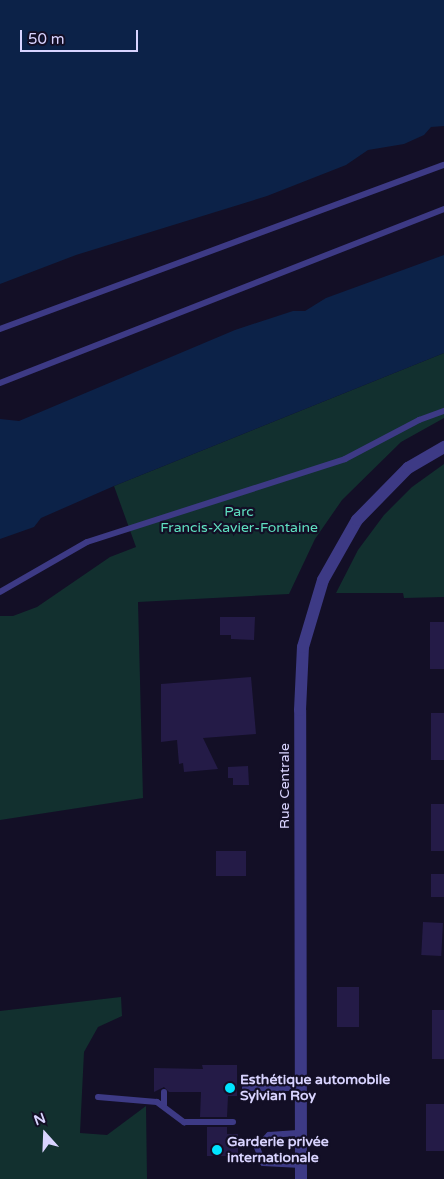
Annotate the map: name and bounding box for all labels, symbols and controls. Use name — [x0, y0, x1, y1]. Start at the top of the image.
scale bar — [22, 20, 140, 52]
text: 50 m — [28, 30, 65, 48]
park label: Parc Francis-Xavier-Fontaine — [160, 504, 318, 536]
street label: Rue Centrale — [277, 743, 293, 829]
place label: Esthétique automobile Sylvian Roy — [240, 1072, 390, 1104]
marker: Esthétique automobile Sylvian Roy — [224, 1082, 236, 1094]
north arrow — [20, 1109, 70, 1159]
text: N — [32, 1110, 48, 1129]
place label: Garderie privée internationale — [227, 1134, 329, 1166]
marker: Garderie privée internationale — [211, 1144, 223, 1156]

